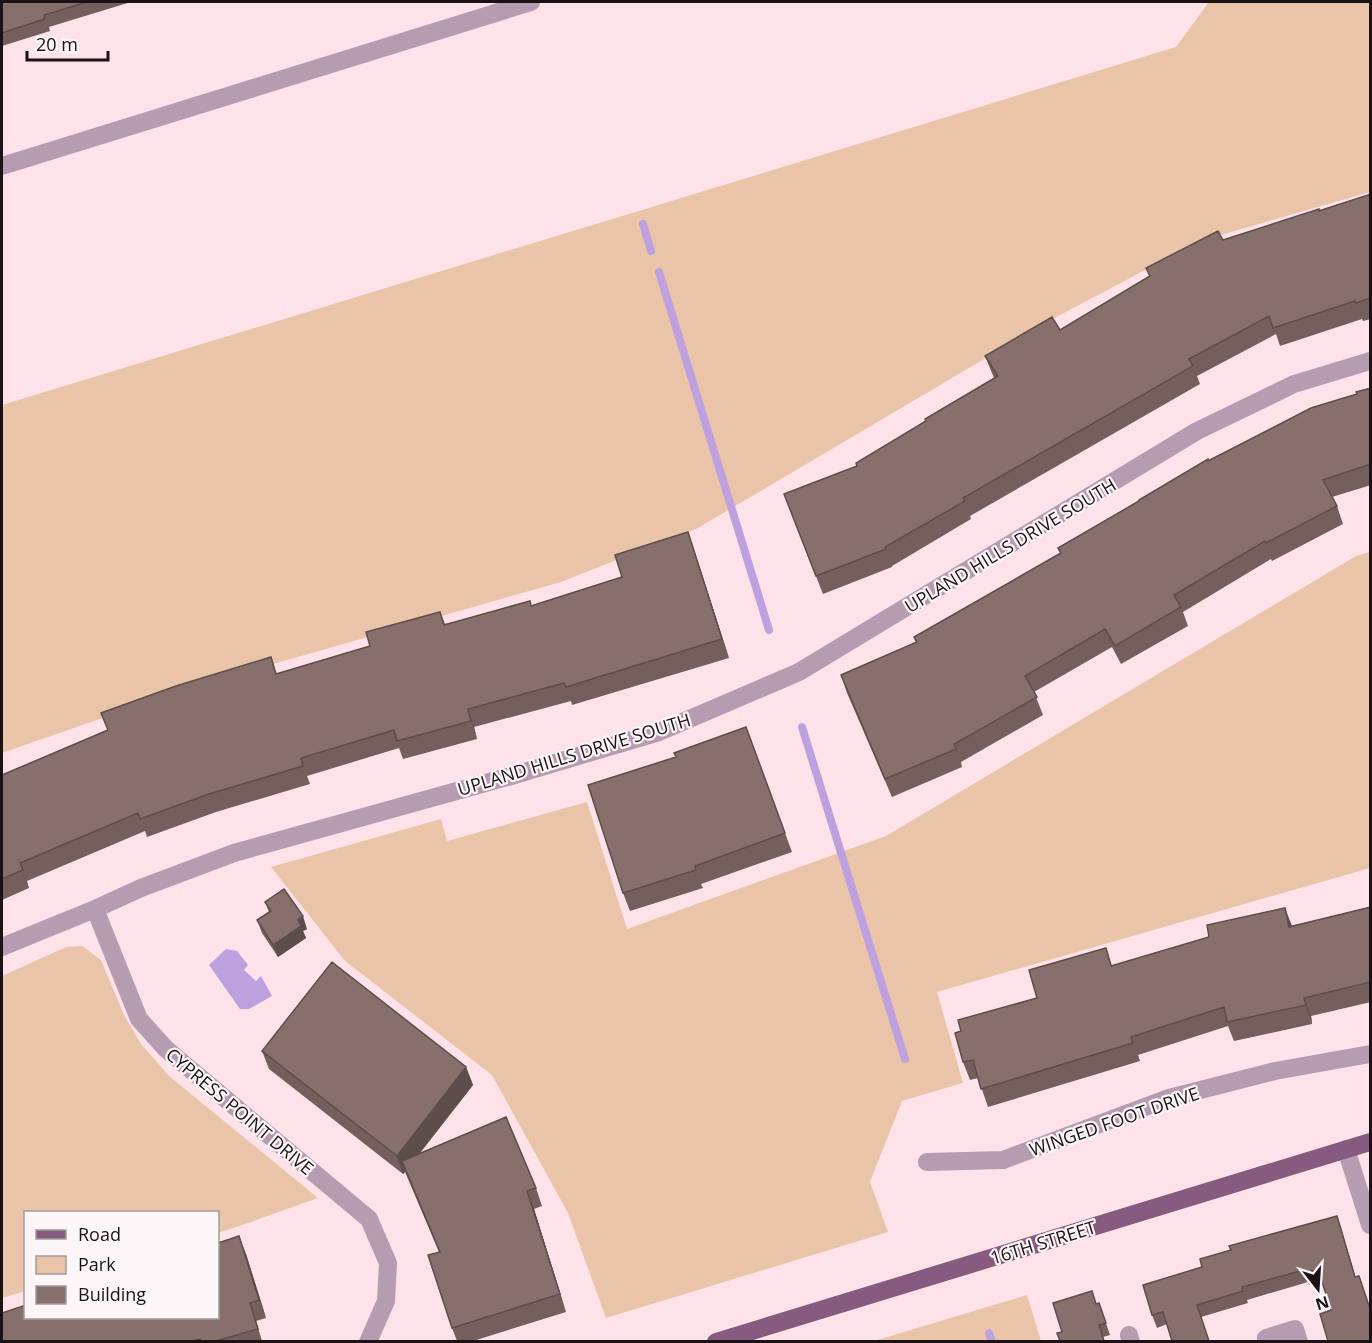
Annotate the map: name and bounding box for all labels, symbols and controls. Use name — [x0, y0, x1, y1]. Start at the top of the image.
scale bar — [27, 24, 108, 62]
text: 20 m — [36, 32, 78, 56]
street label: UPLAND HILLS DRIVE SOUTH — [900, 472, 1120, 618]
street label: UPLAND HILLS DRIVE SOUTH — [455, 707, 693, 801]
street label: CYPRESS POINT DRIVE — [161, 1042, 319, 1180]
street label: WINGED FOOT DRIVE — [1026, 1081, 1202, 1161]
legend — [24, 1211, 219, 1319]
street label: 16TH STREET — [987, 1215, 1099, 1269]
text: Road — [78, 1222, 121, 1246]
text: Park — [78, 1252, 116, 1276]
north arrow — [1288, 1259, 1348, 1319]
text: Building — [78, 1282, 146, 1306]
text: N — [1313, 1291, 1332, 1316]

